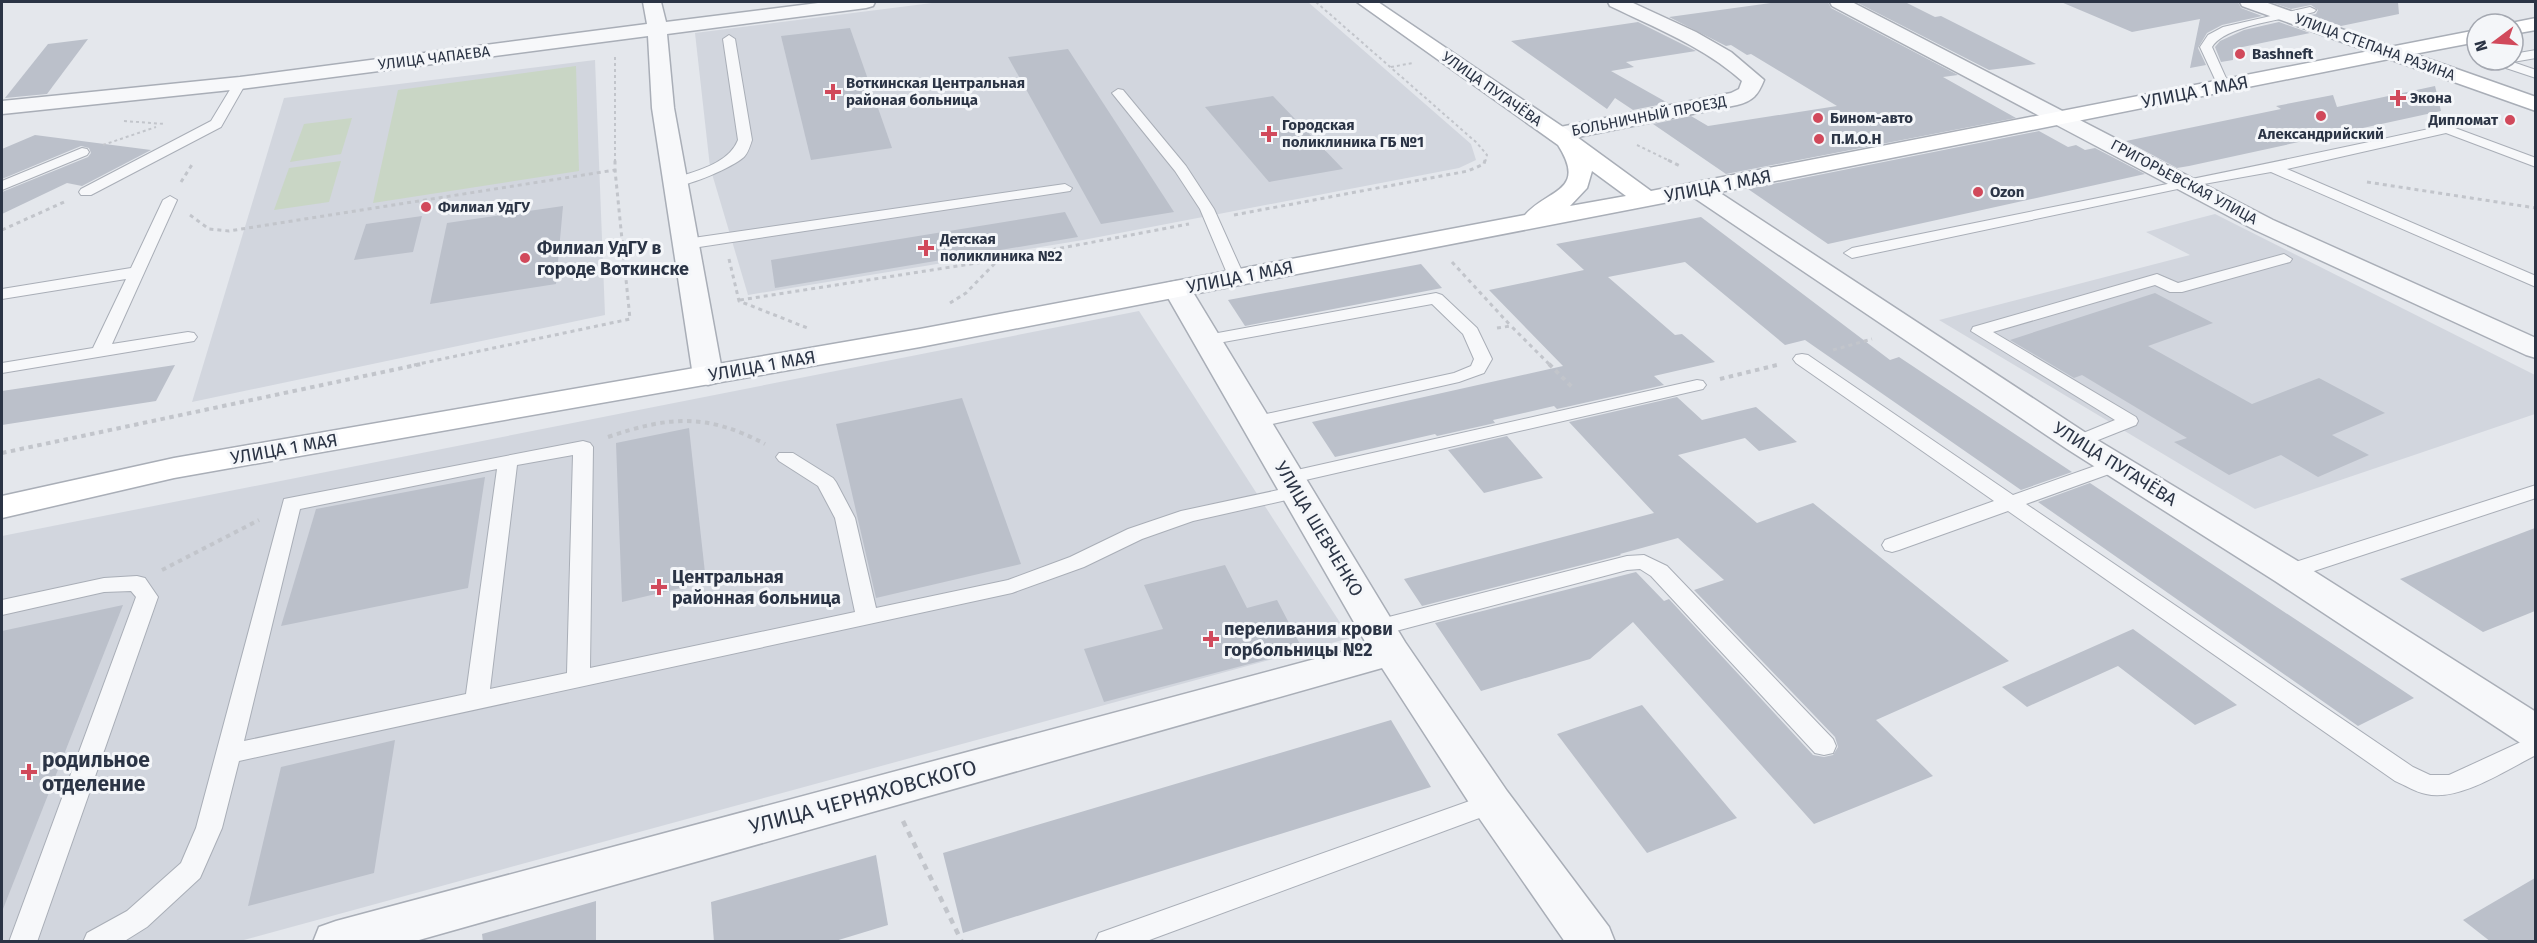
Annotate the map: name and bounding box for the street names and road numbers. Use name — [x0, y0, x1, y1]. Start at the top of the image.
street label: УЛИЦА СТЕПАНА РАЗИНА — [2292, 10, 2458, 85]
street label: УЛИЦА ЧАПАЕВА — [377, 42, 491, 74]
street label: УЛИЦА ПУГАЧЁВА — [1439, 48, 1546, 130]
street label: УЛИЦА 1 МАЯ — [2140, 71, 2250, 113]
street label: БОЛЬНИЧНЫЙ ПРОЕЗД — [1570, 92, 1728, 140]
street label: ГРИГОРЬЕВСКАЯ УЛИЦА — [2108, 136, 2261, 229]
street label: УЛИЦА 1 МАЯ — [1663, 165, 1773, 207]
street label: УЛИЦА 1 МАЯ — [1185, 256, 1295, 298]
street label: УЛИЦА 1 МАЯ — [707, 346, 817, 386]
street label: УЛИЦА ПУГАЧЁВА — [2049, 417, 2181, 511]
street label: УЛИЦА 1 МАЯ — [229, 429, 339, 469]
street label: УЛИЦА ШЕВЧЕНКО — [1270, 458, 1368, 600]
street label: УЛИЦА ЧЕРНЯХОВСКОГО — [746, 754, 980, 840]

